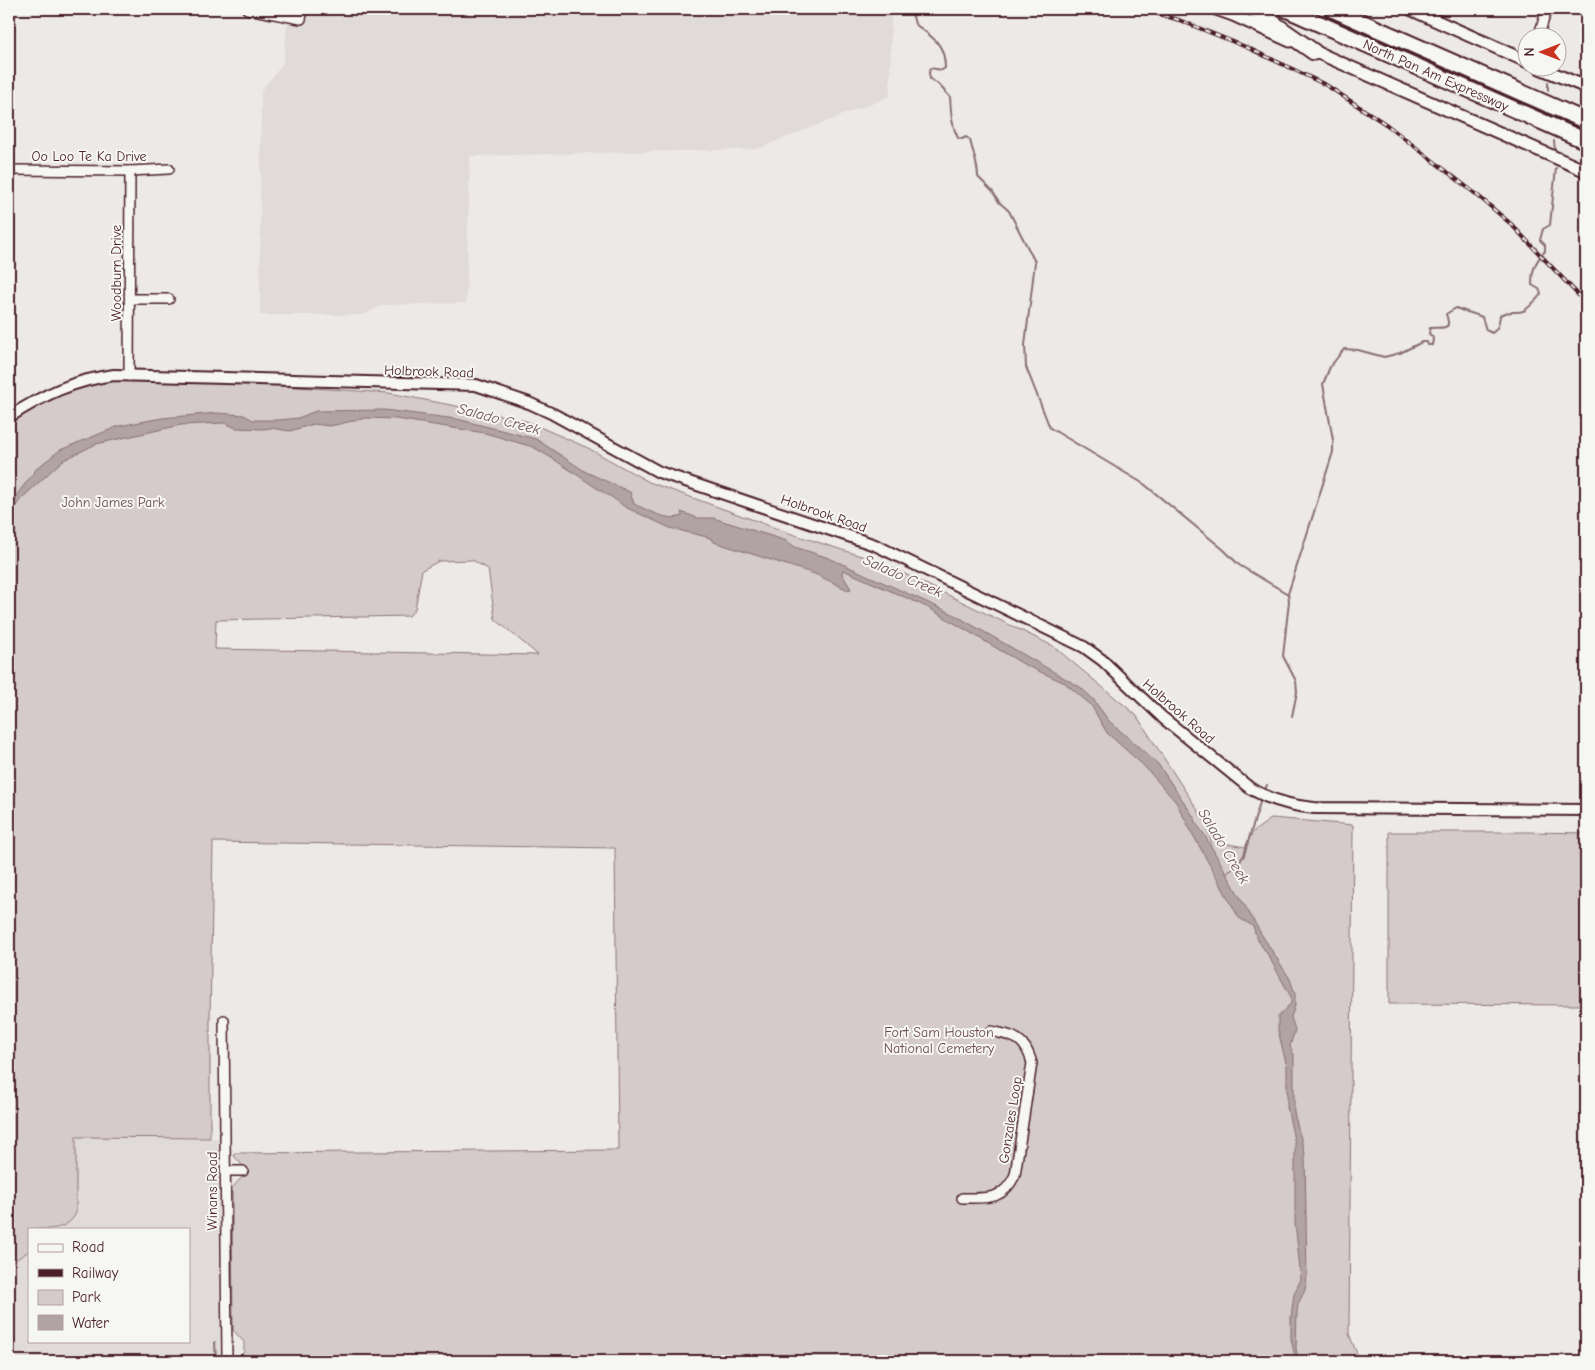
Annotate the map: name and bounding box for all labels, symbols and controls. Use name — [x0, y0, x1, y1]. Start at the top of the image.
north arrow — [1518, 28, 1568, 78]
street label: North Pan Am Expressway — [1360, 36, 1512, 116]
text: N — [1521, 47, 1538, 57]
street label: Oo Loo Te Ka Drive — [31, 148, 147, 165]
street label: Woodburn Drive — [108, 225, 125, 321]
street label: Holbrook Road — [384, 361, 474, 382]
water label: Salado Creek — [456, 399, 543, 439]
street label: Holbrook Road — [779, 491, 869, 536]
park label: John James Park — [61, 494, 165, 511]
water label: Salado Creek — [861, 551, 946, 602]
street label: Holbrook Road — [1139, 675, 1218, 747]
water label: Salado Creek — [1194, 805, 1254, 888]
park label: Fort Sam Houston National Cemetery — [884, 1024, 995, 1057]
street label: Gonzales Loop — [995, 1075, 1026, 1165]
street label: Winans Road — [204, 1152, 221, 1230]
legend — [28, 1228, 190, 1342]
text: Road — [72, 1238, 104, 1256]
text: Railway — [72, 1264, 119, 1282]
text: Park — [72, 1288, 101, 1306]
text: Water — [72, 1314, 109, 1332]

